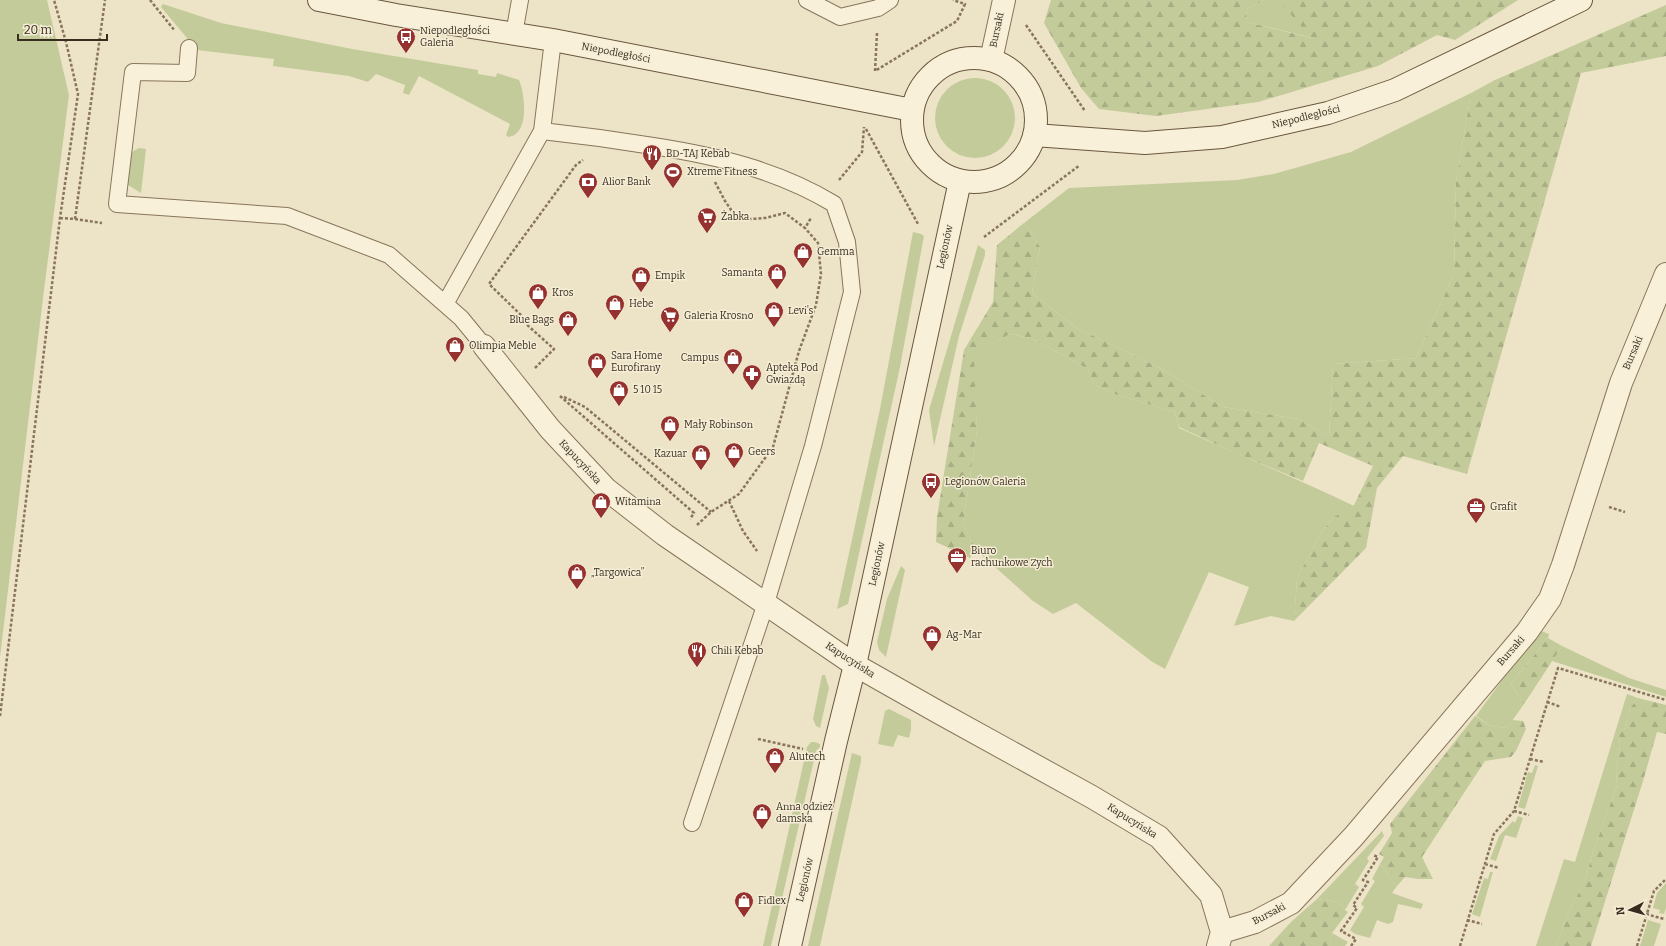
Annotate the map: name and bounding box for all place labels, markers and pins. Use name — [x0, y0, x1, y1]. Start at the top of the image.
place label: Niepodległości Galeria — [420, 25, 490, 49]
bus stop icon: Niepodległości Galeria — [395, 26, 417, 54]
restaurant icon: BD-TAJ Kebab — [641, 143, 663, 171]
place label: BD-TAJ Kebab — [666, 148, 730, 160]
sports icon: Xtreme Fitness — [662, 161, 684, 189]
place label: Xtreme Fitness — [687, 166, 758, 178]
bank icon: Alior Bank — [577, 171, 599, 199]
place label: Alior Bank — [602, 176, 651, 188]
supermarket icon: Żabka — [696, 206, 718, 234]
place label: Żabka — [721, 209, 750, 223]
shop icon: Gemma — [792, 241, 814, 269]
place label: Gemma — [817, 246, 855, 258]
shop icon: Samanta — [766, 262, 788, 290]
shop icon: Empik — [630, 265, 652, 293]
place label: Samanta — [721, 267, 764, 279]
place label: Empik — [655, 270, 686, 282]
shop icon: Kros — [527, 282, 549, 310]
place label: Kros — [552, 287, 574, 299]
shop icon: Hebe — [604, 293, 626, 321]
place label: Hebe — [629, 298, 654, 310]
shop icon: Levi's — [763, 300, 785, 328]
supermarket icon: Galeria Krosno — [659, 305, 681, 333]
place label: Levi's — [788, 305, 813, 317]
shop icon: Blue Bags — [557, 309, 579, 337]
place label: Galeria Krosno — [684, 310, 754, 322]
place label: Blue Bags — [509, 314, 554, 326]
shop icon: Olimpia Meble — [444, 335, 466, 363]
place label: Olimpia Meble — [469, 340, 536, 352]
shop icon: Campus — [722, 347, 744, 375]
place label: Sara Home Eurofirany — [611, 350, 662, 374]
shop icon: Sara Home Eurofirany — [586, 351, 608, 379]
place label: Campus — [681, 352, 719, 364]
place label: Apteka Pod Gwiazdą — [766, 362, 818, 386]
pharmacy icon: Apteka Pod Gwiazdą — [741, 363, 763, 391]
shop icon: 5 10 15 — [608, 379, 630, 407]
place label: 5 10 15 — [633, 384, 662, 396]
shop icon: Mały Robinson — [659, 414, 681, 442]
place label: Mały Robinson — [684, 419, 754, 431]
shop icon: Geers — [723, 441, 745, 469]
shop icon: Kazuar — [690, 443, 712, 471]
place label: Geers — [748, 446, 776, 458]
place label: Kazuar — [654, 448, 688, 460]
bus stop icon: Legionów Galeria — [920, 471, 942, 499]
place label: Legionów Galeria — [945, 476, 1026, 488]
shop icon: Witamina — [590, 491, 612, 519]
place label: Witamina — [615, 496, 662, 508]
office icon: Grafit — [1465, 496, 1487, 524]
place label: Grafit — [1490, 501, 1518, 513]
place label: Biuro rachunkowe Zych — [971, 545, 1053, 569]
office icon: Biuro rachunkowe Zych — [946, 546, 968, 574]
shop icon: „Targowica” — [566, 562, 588, 590]
place label: „Targowica” — [591, 567, 645, 579]
shop icon: Ag-Mar — [921, 624, 943, 652]
place label: Ag-Mar — [946, 629, 982, 641]
restaurant icon: Chili Kebab — [686, 640, 708, 668]
place label: Chili Kebab — [711, 645, 764, 657]
shop icon: Alutech — [764, 746, 786, 774]
place label: Alutech — [789, 751, 826, 763]
place label: Anna odzież damska — [776, 801, 833, 825]
shop icon: Anna odzież damska — [751, 802, 773, 830]
shop icon: Fidlex — [733, 890, 755, 918]
place label: Fidlex — [758, 895, 786, 907]

